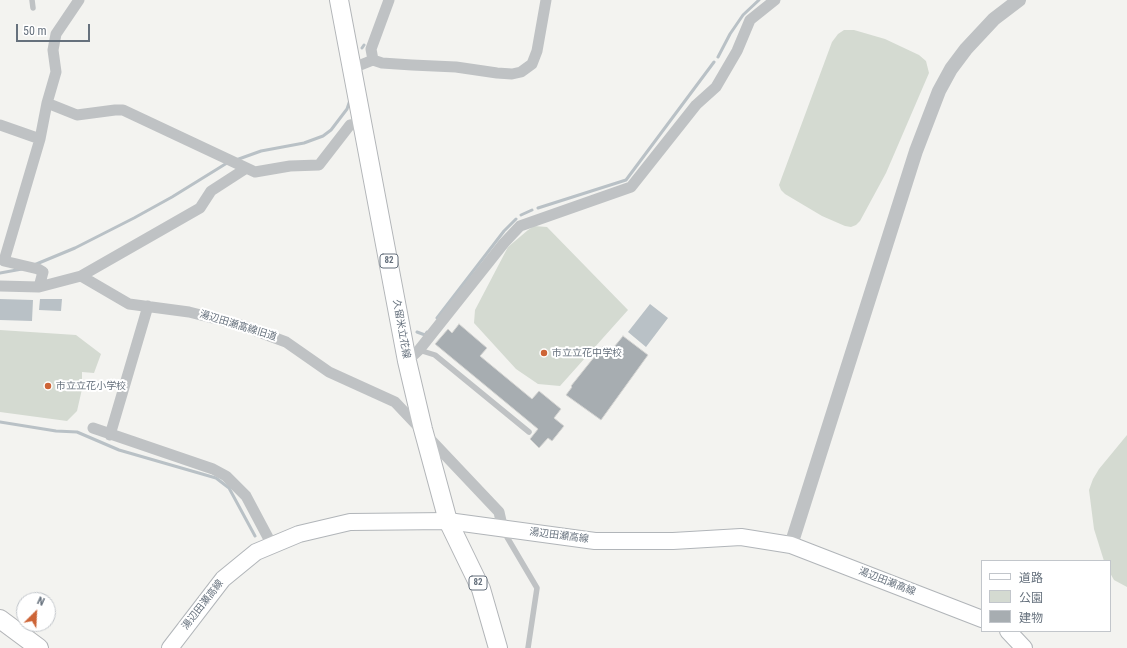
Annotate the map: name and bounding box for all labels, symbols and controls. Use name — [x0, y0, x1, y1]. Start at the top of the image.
scale bar — [18, 16, 92, 42]
text: 50 m — [23, 24, 47, 38]
road number: 82 — [380, 254, 398, 268]
street label: 久留米立花線 — [390, 298, 412, 360]
street label: 湯辺田瀬高線旧道 — [198, 309, 278, 343]
place label: 市立立花中学校 — [552, 347, 622, 359]
marker: 市立立花中学校 — [539, 348, 549, 358]
place label: 市立立花小学校 — [56, 380, 126, 392]
marker: 市立立花小学校 — [43, 381, 53, 391]
street label: 湯辺田瀬高線 — [528, 526, 590, 546]
legend — [981, 560, 1111, 632]
street label: 湯辺田瀬高線 — [857, 566, 917, 598]
text: 道路 — [1019, 571, 1043, 585]
road number: 82 — [469, 576, 487, 590]
street label: 湯辺田瀬高線 — [180, 578, 226, 632]
text: 公園 — [1019, 591, 1043, 605]
north arrow — [16, 592, 56, 632]
text: N — [35, 594, 46, 609]
text: 建物 — [1019, 611, 1043, 625]

